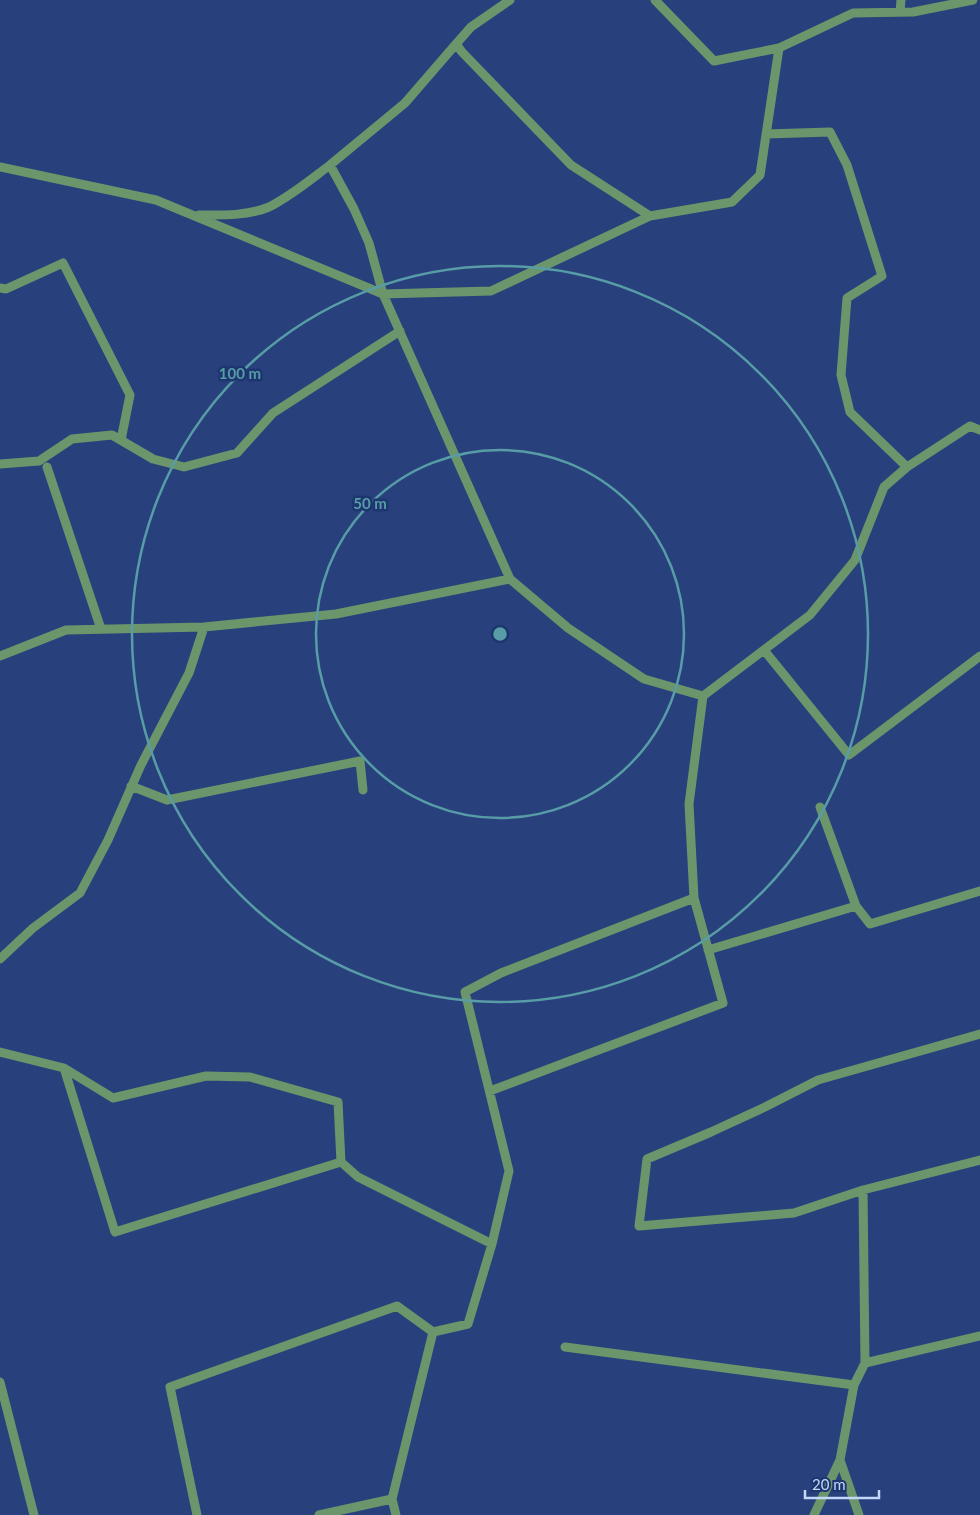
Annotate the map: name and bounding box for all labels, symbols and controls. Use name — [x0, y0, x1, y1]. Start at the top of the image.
text: 100 m — [219, 364, 261, 382]
text: 50 m — [353, 494, 387, 512]
centre of rings — [491, 625, 509, 643]
scale bar — [805, 1468, 879, 1500]
text: 20 m — [812, 1475, 846, 1493]

